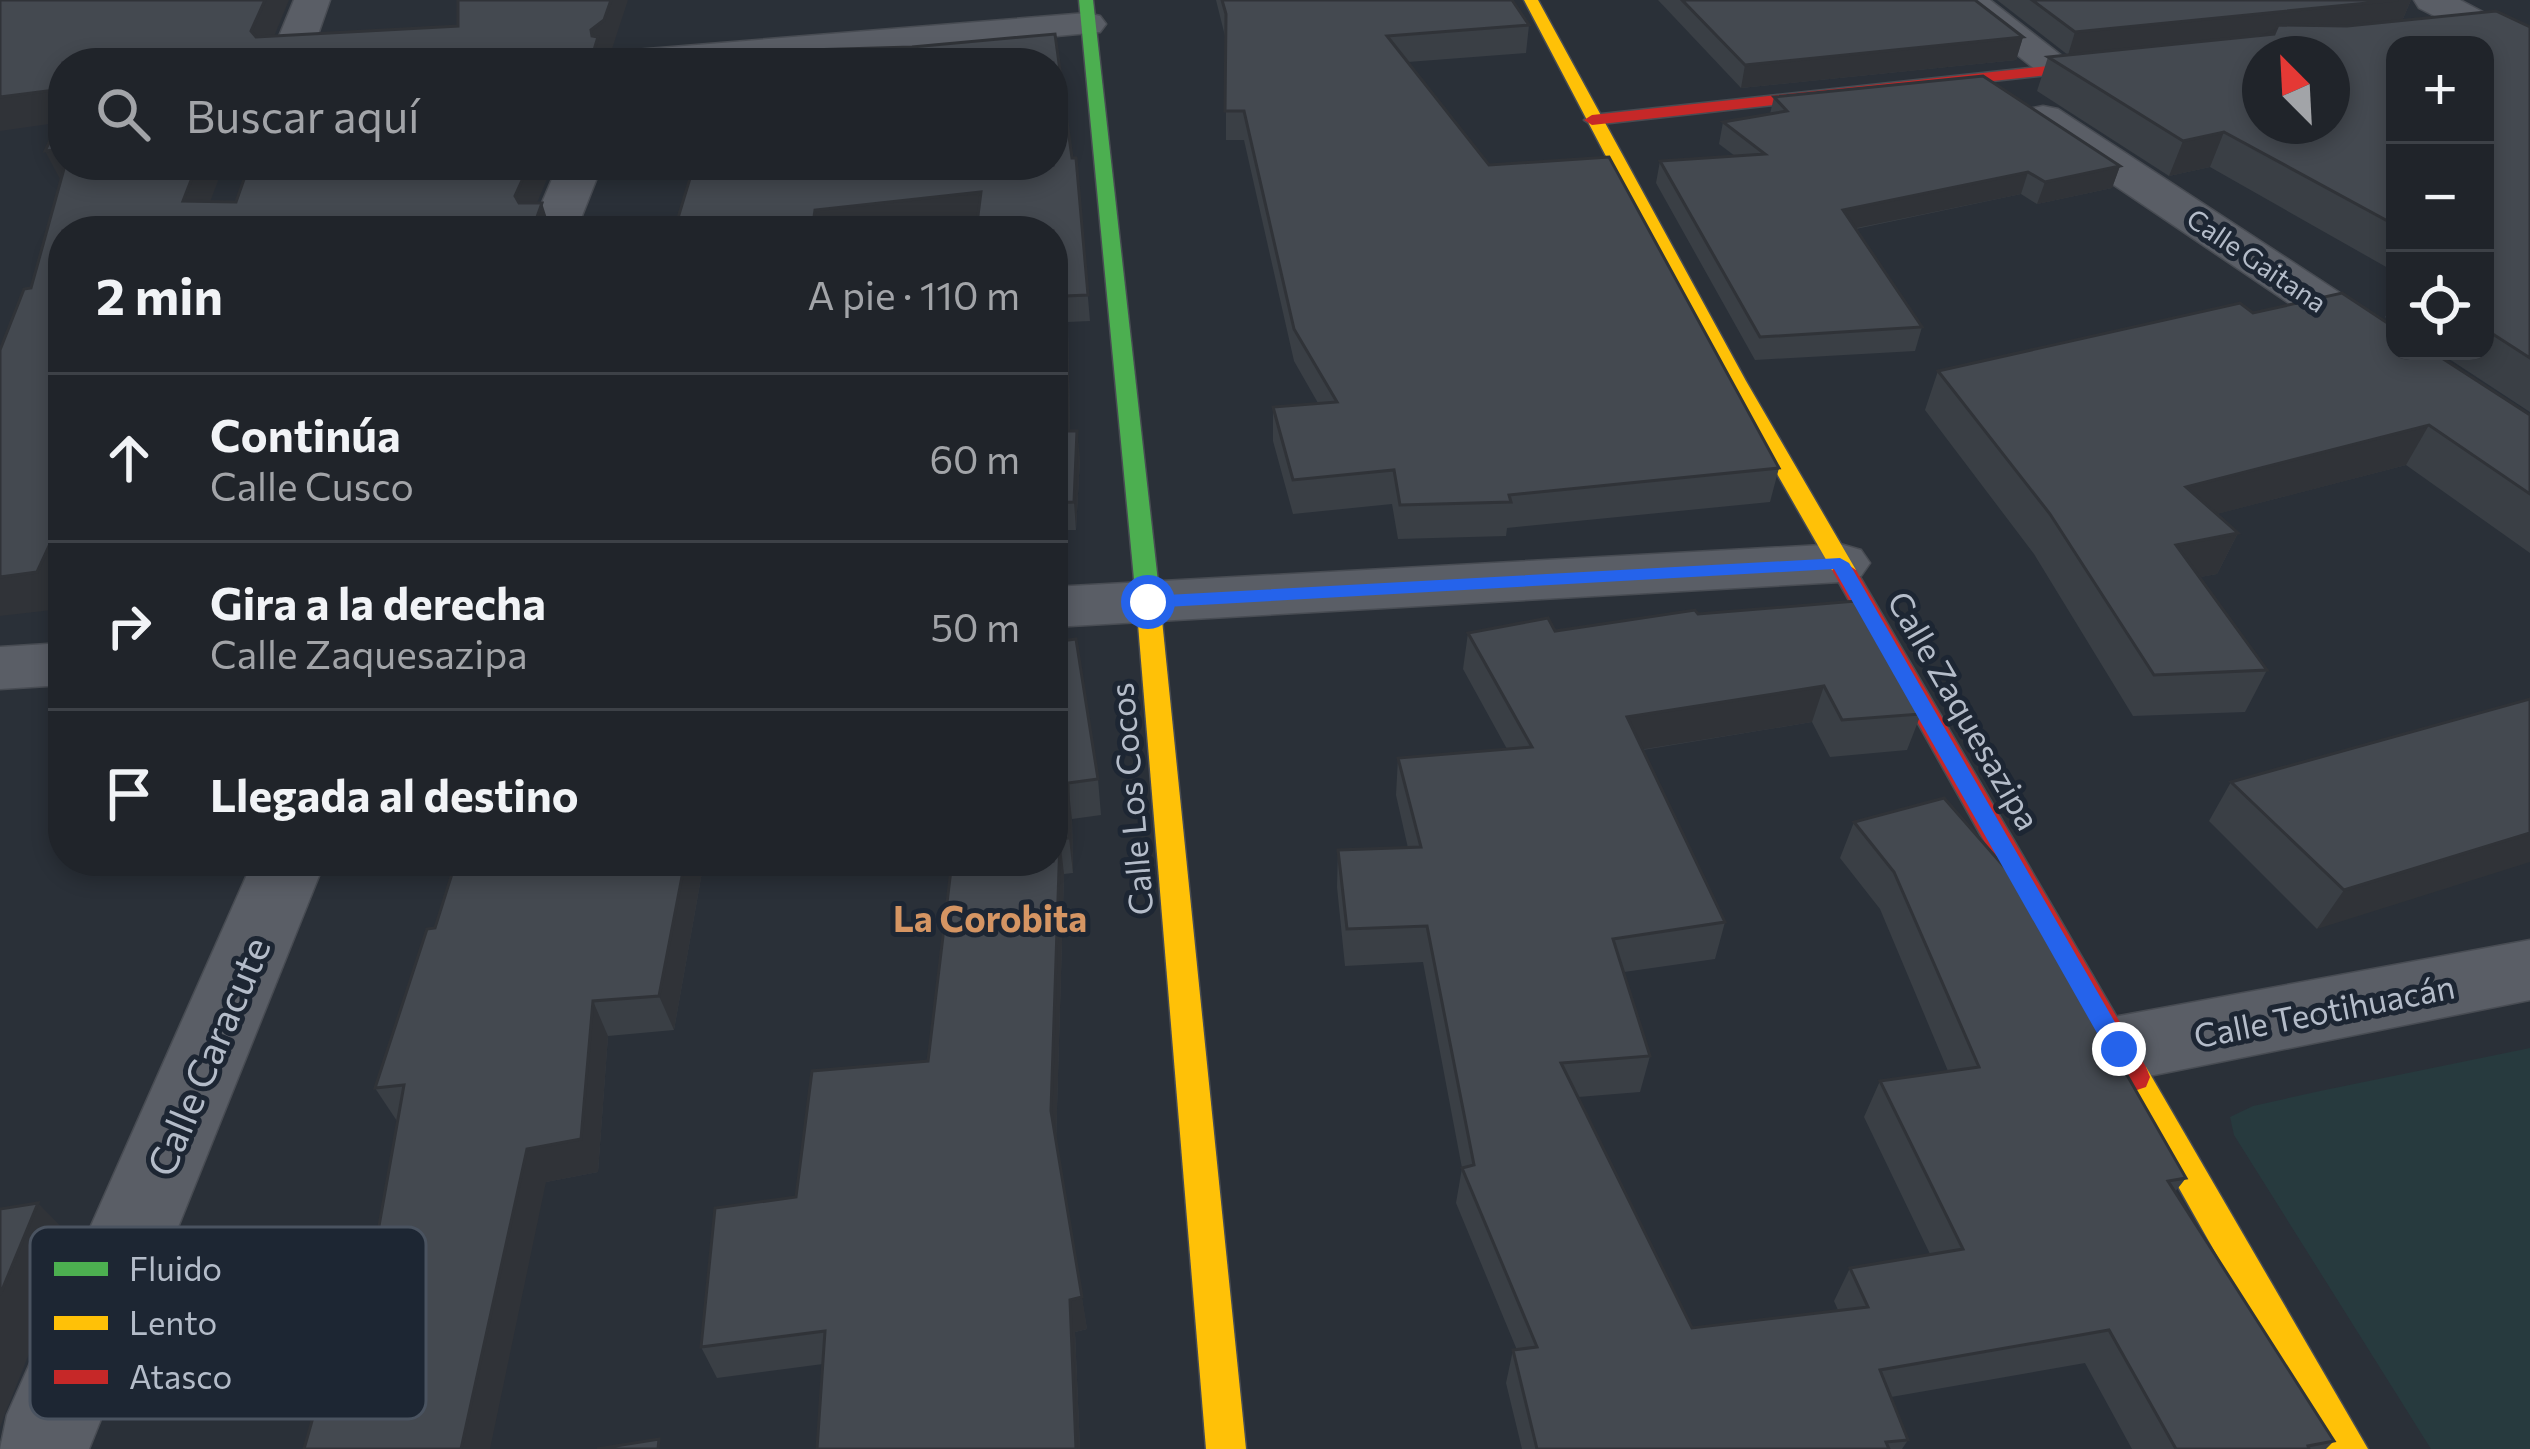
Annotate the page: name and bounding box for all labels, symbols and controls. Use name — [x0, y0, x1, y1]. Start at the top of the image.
north arrow — [2242, 36, 2350, 144]
map controls — [2386, 36, 2494, 360]
button: + — [2386, 36, 2494, 144]
search box — [48, 48, 1068, 180]
icon: search — [90, 81, 156, 147]
text: Buscar aquí — [186, 87, 420, 142]
button: − — [2386, 144, 2494, 252]
street label: Calle Gaitana — [2181, 201, 2333, 319]
button: locate — [2386, 252, 2494, 360]
text: 2 min — [96, 263, 223, 326]
text: A pie · 110 m — [808, 270, 1020, 318]
text: Continúa — [210, 406, 401, 461]
icon: ahead — [96, 425, 162, 491]
text: 60 m — [929, 434, 1020, 482]
text: Calle Cusco — [210, 461, 414, 509]
text: Gira a la derecha — [210, 574, 546, 629]
route start — [1121, 575, 1175, 629]
street label: Calle Zaquesazipa — [1880, 583, 2050, 837]
icon: right — [96, 593, 162, 659]
text: 50 m — [931, 602, 1020, 650]
text: Calle Zaquesazipa — [210, 629, 528, 677]
street label: Calle Los Cocos — [1099, 681, 1161, 917]
icon: arrive — [96, 761, 162, 827]
text: Llegada al destino — [210, 766, 579, 821]
district label: La Corobita — [893, 895, 1087, 939]
street label: Calle Caracute — [135, 929, 279, 1183]
street label: Calle Teotihuacán — [2190, 965, 2458, 1055]
route end — [2092, 1022, 2146, 1076]
legend — [30, 1227, 426, 1419]
text: Fluido — [129, 1247, 222, 1288]
text: Lento — [129, 1301, 217, 1342]
text: Atasco — [129, 1355, 232, 1396]

